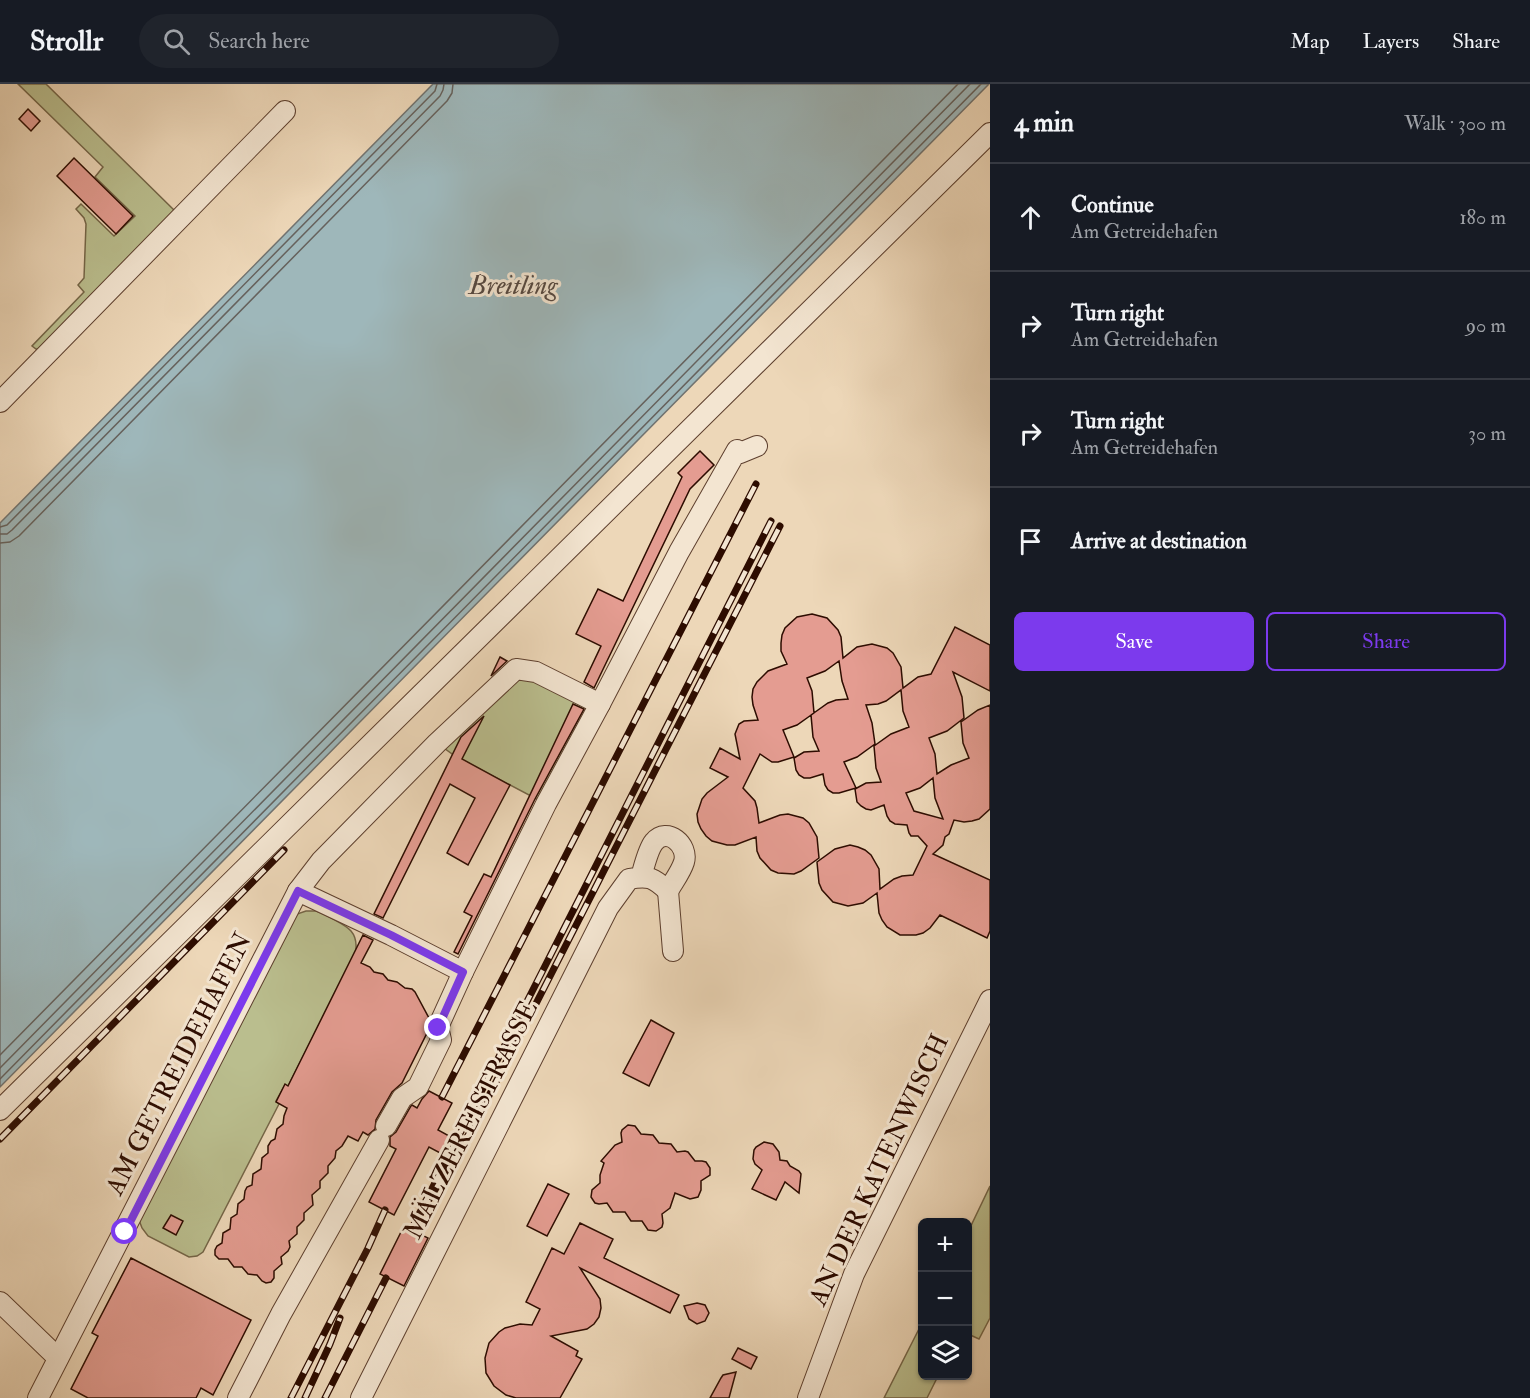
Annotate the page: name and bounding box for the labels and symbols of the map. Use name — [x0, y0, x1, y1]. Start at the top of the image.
water label: Breitling — [467, 269, 559, 302]
street label: AM GETREIDEHAFEN — [98, 927, 260, 1202]
street label: MÄLZEREISTRASSE — [396, 995, 545, 1244]
route end — [424, 1014, 450, 1040]
street label: AN DER KATENWISCH — [802, 1029, 956, 1312]
route start — [111, 1218, 137, 1244]

